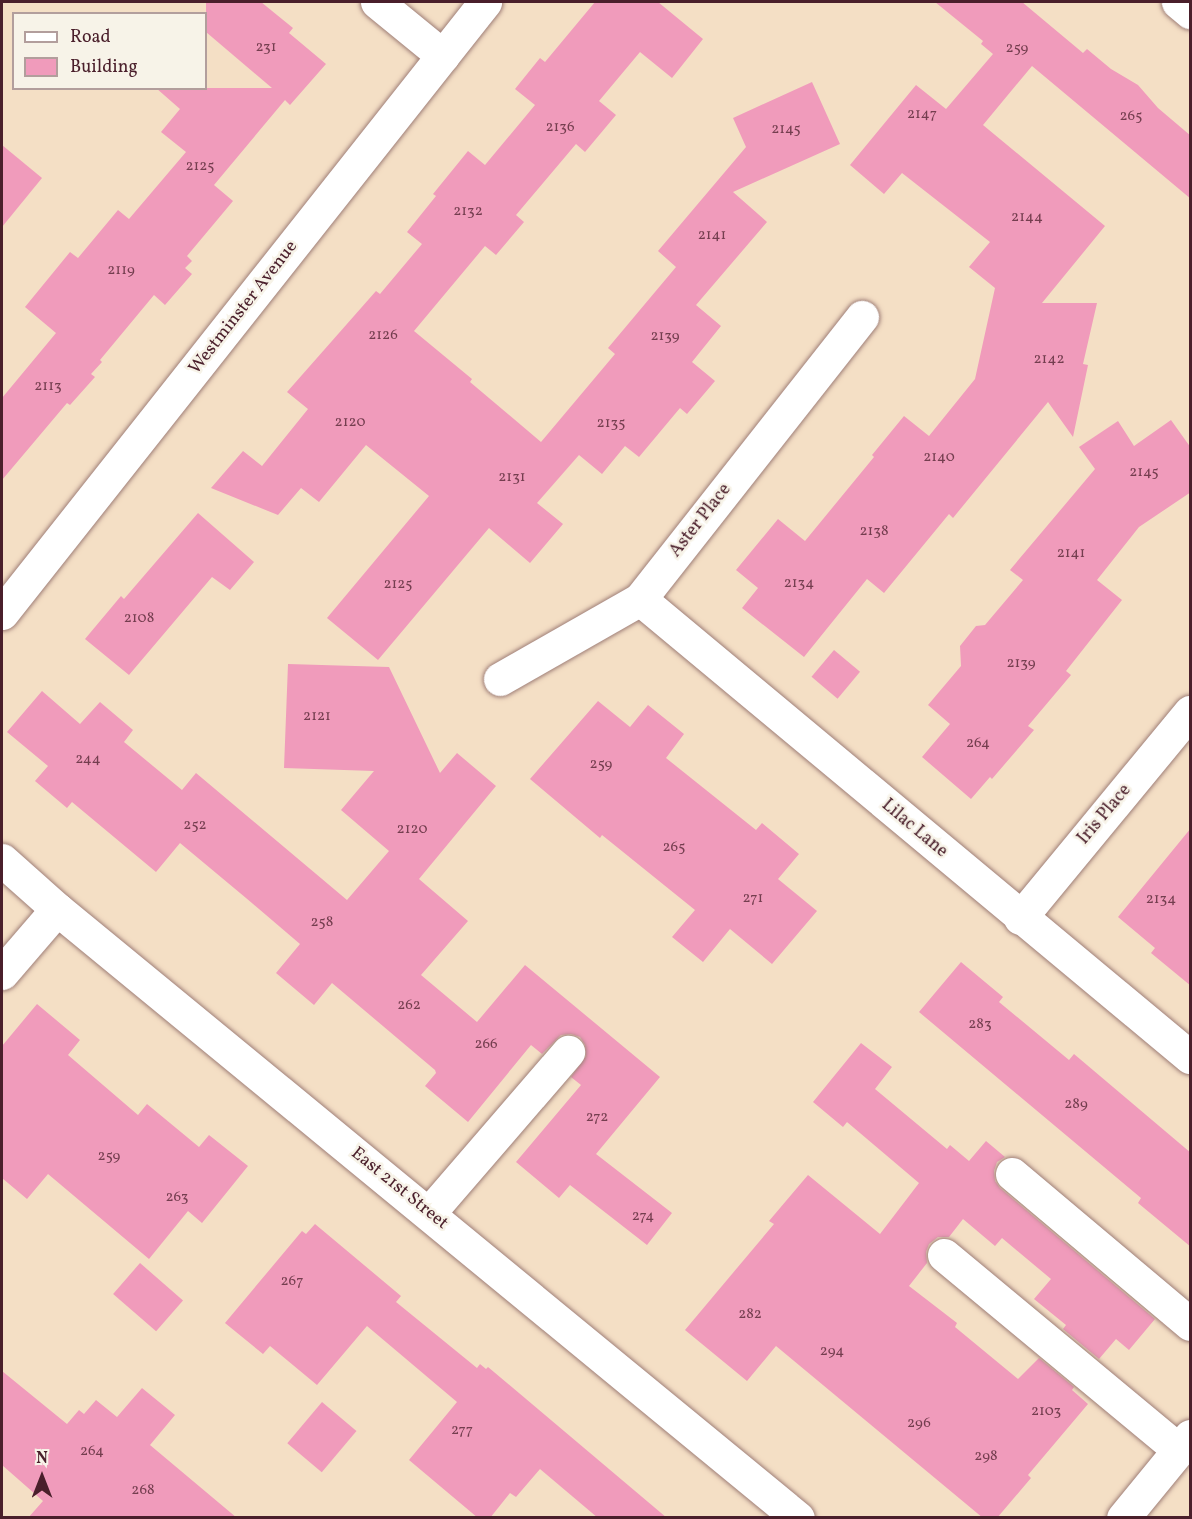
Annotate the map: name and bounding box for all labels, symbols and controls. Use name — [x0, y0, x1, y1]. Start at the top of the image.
legend — [12, 12, 207, 90]
text: Road — [70, 25, 111, 50]
house number: 231 — [255, 39, 277, 57]
house number: 259 — [1006, 40, 1028, 58]
text: Building — [70, 55, 138, 80]
house number: 2147 — [907, 106, 937, 124]
house number: 265 — [1120, 108, 1142, 126]
house number: 2136 — [545, 119, 575, 137]
house number: 2145 — [771, 121, 801, 139]
house number: 2125 — [185, 158, 215, 176]
house number: 2132 — [453, 203, 483, 221]
house number: 2144 — [1011, 209, 1043, 227]
house number: 2141 — [698, 227, 726, 245]
street label: Westminster Avenue — [185, 237, 303, 379]
house number: 2119 — [107, 262, 135, 280]
house number: 2126 — [368, 327, 398, 345]
house number: 2139 — [650, 328, 680, 346]
house number: 2142 — [1034, 351, 1064, 369]
house number: 2113 — [34, 378, 62, 396]
house number: 2120 — [335, 414, 365, 432]
house number: 2135 — [597, 415, 625, 433]
house number: 2140 — [923, 449, 955, 467]
house number: 2145 — [1129, 464, 1159, 482]
house number: 2131 — [498, 469, 526, 487]
street label: Aster Place — [666, 480, 736, 562]
house number: 2138 — [859, 523, 889, 541]
house number: 2141 — [1057, 545, 1085, 563]
house number: 2134 — [784, 575, 814, 593]
house number: 2125 — [383, 576, 413, 594]
house number: 2108 — [124, 610, 154, 628]
house number: 2139 — [1006, 655, 1036, 673]
house number: 2121 — [303, 708, 331, 726]
house number: 264 — [966, 735, 990, 753]
house number: 244 — [75, 751, 101, 769]
house number: 259 — [590, 756, 612, 774]
street label: Iris Place — [1074, 780, 1136, 850]
street label: Lilac Lane — [876, 795, 952, 863]
house number: 252 — [183, 817, 207, 835]
house number: 2120 — [397, 821, 427, 839]
house number: 265 — [663, 839, 685, 857]
house number: 271 — [743, 890, 763, 908]
house number: 2134 — [1146, 891, 1176, 909]
house number: 258 — [311, 914, 333, 932]
house number: 262 — [397, 997, 421, 1015]
house number: 283 — [968, 1016, 992, 1034]
house number: 266 — [474, 1036, 498, 1054]
house number: 289 — [1064, 1096, 1088, 1114]
house number: 272 — [586, 1109, 608, 1127]
street label: East 21st Street — [346, 1143, 452, 1235]
house number: 259 — [98, 1148, 120, 1166]
house number: 263 — [165, 1189, 189, 1207]
house number: 274 — [632, 1208, 654, 1226]
house number: 267 — [281, 1273, 303, 1291]
house number: 282 — [738, 1306, 762, 1324]
house number: 294 — [820, 1343, 844, 1361]
house number: 2103 — [1031, 1403, 1061, 1421]
house number: 296 — [907, 1415, 931, 1433]
house number: 277 — [451, 1422, 473, 1440]
house number: 264 — [80, 1443, 104, 1461]
north arrow — [12, 1447, 72, 1507]
text: N — [36, 1448, 48, 1470]
house number: 298 — [974, 1448, 998, 1466]
house number: 268 — [131, 1482, 155, 1500]

